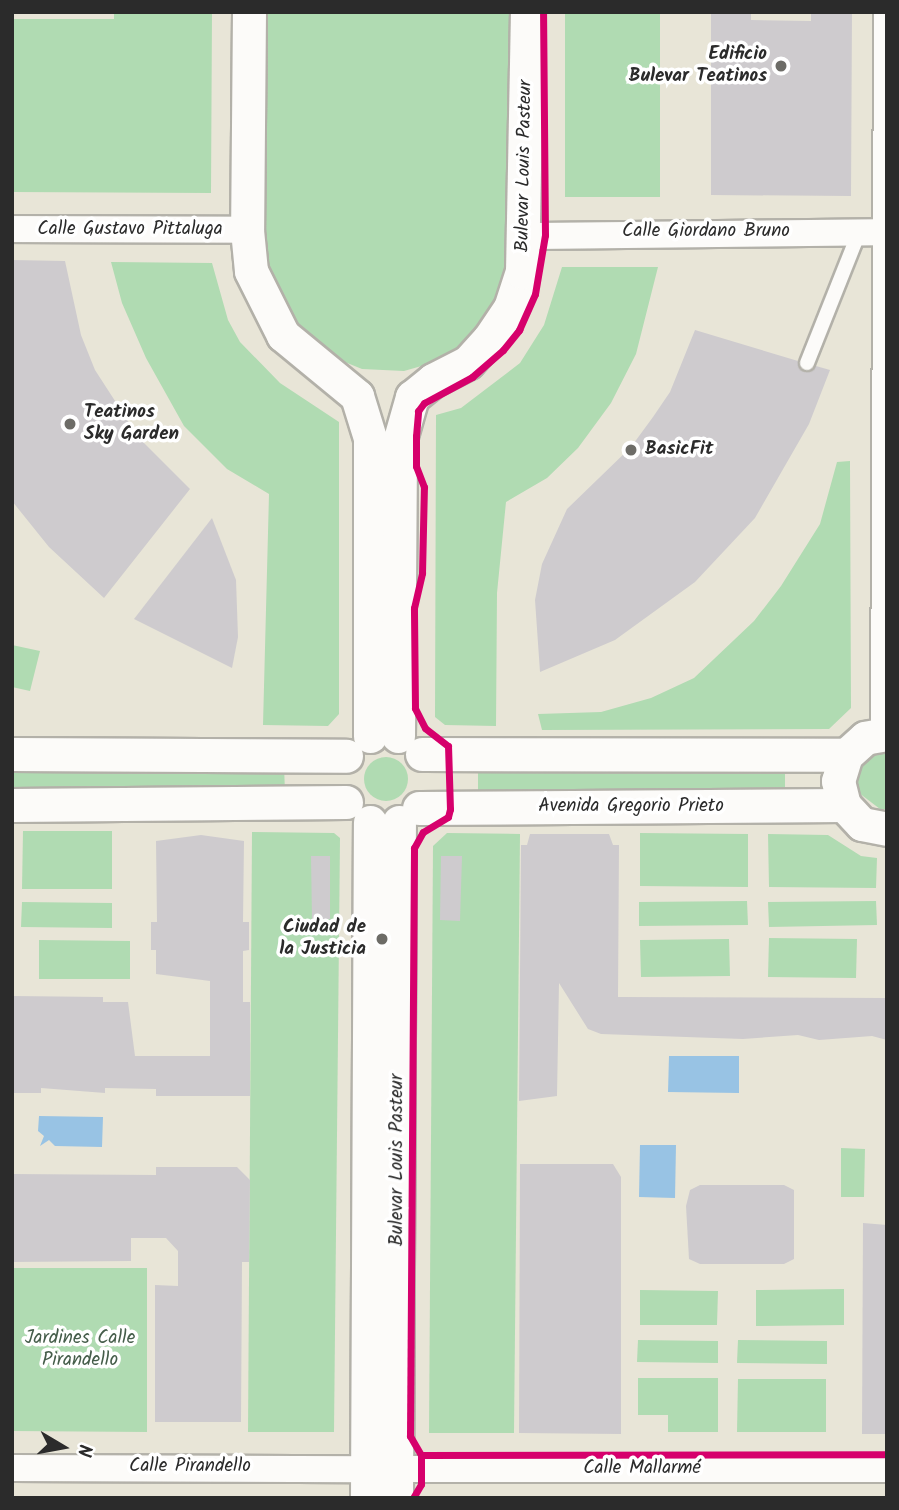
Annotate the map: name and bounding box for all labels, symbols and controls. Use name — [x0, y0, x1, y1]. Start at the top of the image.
place label: Edificio Bulevar Teatinos — [629, 44, 767, 88]
marker: Edificio Bulevar Teatinos — [773, 58, 789, 74]
street label: Bulevar Louis Pasteur — [512, 80, 538, 252]
street label: Calle Gustavo Pittaluga — [37, 219, 223, 241]
street label: Calle Giordano Bruno — [622, 221, 790, 243]
place label: Teatinos Sky Garden — [84, 402, 179, 446]
marker: Teatinos Sky Garden — [62, 416, 78, 432]
place label: BasicFit — [645, 439, 713, 461]
marker: BasicFit — [623, 442, 639, 458]
street label: Avenida Gregorio Prieto — [538, 796, 724, 818]
place label: Ciudad de la Justicia — [279, 917, 366, 961]
marker: Ciudad de la Justicia — [372, 929, 392, 949]
street label: Bulevar Louis Pasteur — [387, 1074, 409, 1246]
park label: Jardines Calle Pirandello — [25, 1328, 135, 1372]
north arrow — [28, 1412, 98, 1482]
text: N — [68, 1442, 99, 1459]
street label: Calle Pirandello — [129, 1456, 251, 1478]
street label: Calle Mallarmé — [583, 1458, 701, 1480]

